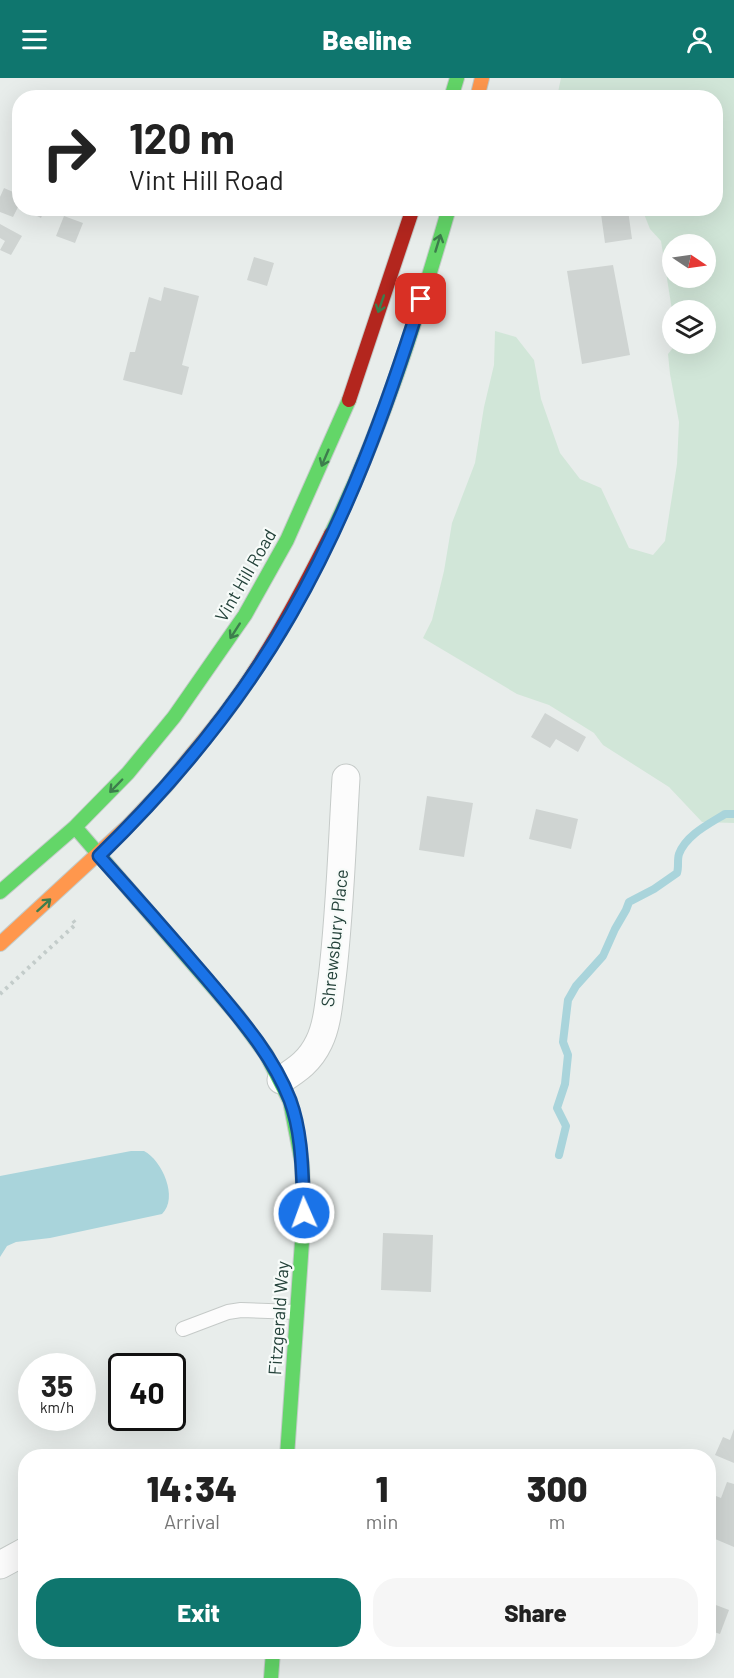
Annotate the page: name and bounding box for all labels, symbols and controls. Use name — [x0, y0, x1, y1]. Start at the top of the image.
icon: menu — [18, 23, 51, 56]
text: Beeline — [322, 23, 412, 55]
icon: person — [683, 23, 716, 56]
text: 120 m — [129, 112, 235, 162]
icon: right — [30, 114, 108, 192]
text: Vint Hill Road — [129, 163, 284, 195]
one-way arrow — [433, 234, 444, 253]
north arrow — [662, 234, 716, 288]
map controls — [662, 234, 716, 354]
pin — [395, 273, 446, 324]
icon: arrive — [404, 282, 437, 315]
one-way arrow — [374, 294, 385, 313]
button: layers — [662, 300, 716, 354]
one-way arrow — [318, 449, 330, 467]
street label: Vint Hill Road — [210, 525, 280, 625]
one-way arrow — [228, 622, 240, 639]
one-way arrow — [109, 778, 123, 793]
street label: Shrewsbury Place — [316, 868, 352, 1008]
one-way arrow — [36, 898, 51, 912]
position arrow — [272, 1181, 336, 1245]
street label: Fitzgerald Way — [263, 1260, 293, 1376]
speed limit sign: 40 — [108, 1353, 186, 1431]
text: 35 — [41, 1367, 73, 1403]
text: km/h — [40, 1398, 74, 1416]
text: 14:34 — [146, 1466, 237, 1509]
text: 1 — [376, 1466, 388, 1509]
text: 300 — [527, 1466, 588, 1509]
text: Arrival — [164, 1509, 220, 1533]
text: min — [366, 1509, 398, 1533]
text: m — [549, 1509, 565, 1533]
button: Exit — [36, 1578, 361, 1647]
button: Share — [373, 1578, 698, 1647]

